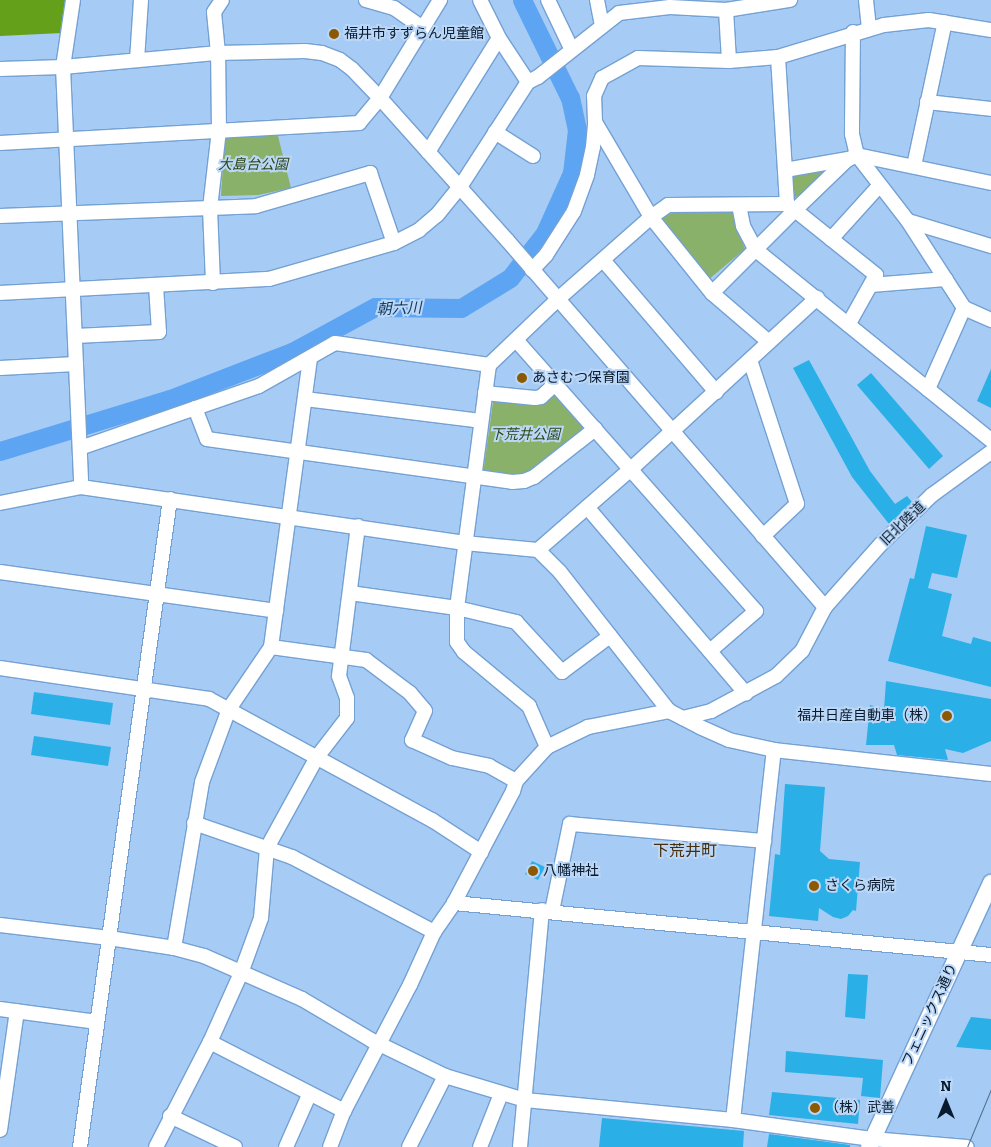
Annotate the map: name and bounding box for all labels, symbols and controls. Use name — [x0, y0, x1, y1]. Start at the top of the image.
place label: 福井市すずらん児童館 — [344, 26, 484, 42]
marker: 福井市すずらん児童館 — [328, 28, 340, 40]
park label: 大島台公園 — [218, 157, 288, 173]
water label: 朝六川 — [376, 299, 422, 319]
place label: あさむつ保育園 — [532, 370, 630, 386]
marker: あさむつ保育園 — [516, 372, 528, 384]
park label: 下荒井公園 — [490, 427, 560, 443]
street label: 旧北陸道 — [877, 499, 929, 549]
place label: 福井日産自動車（株） — [797, 708, 937, 724]
marker: 福井日産自動車（株） — [941, 710, 953, 722]
district label: 下荒井町 — [653, 841, 717, 861]
place label: 八幡神社 — [543, 863, 599, 879]
marker: 八幡神社 — [527, 865, 539, 877]
place label: さくら病院 — [825, 878, 895, 894]
marker: さくら病院 — [807, 879, 821, 893]
street label: フェニックス通り — [899, 961, 961, 1069]
north arrow — [921, 1077, 971, 1127]
text: N — [941, 1078, 951, 1095]
place label: （株）武善 — [825, 1100, 895, 1116]
marker: （株）武善 — [809, 1102, 821, 1114]

